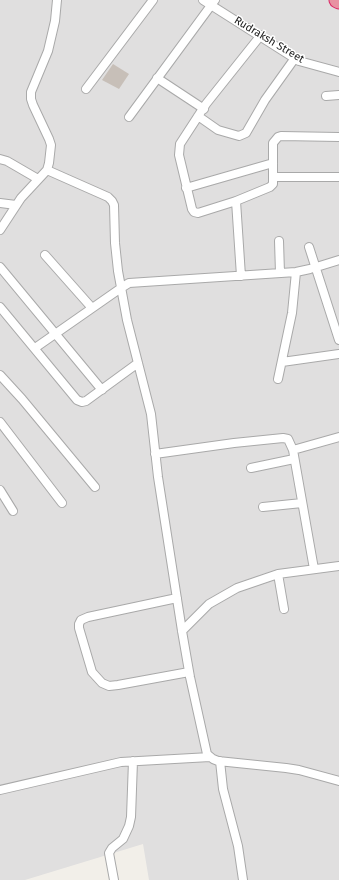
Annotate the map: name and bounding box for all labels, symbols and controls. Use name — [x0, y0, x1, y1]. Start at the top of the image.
street label: Rudraksh Street — [232, 14, 306, 66]

